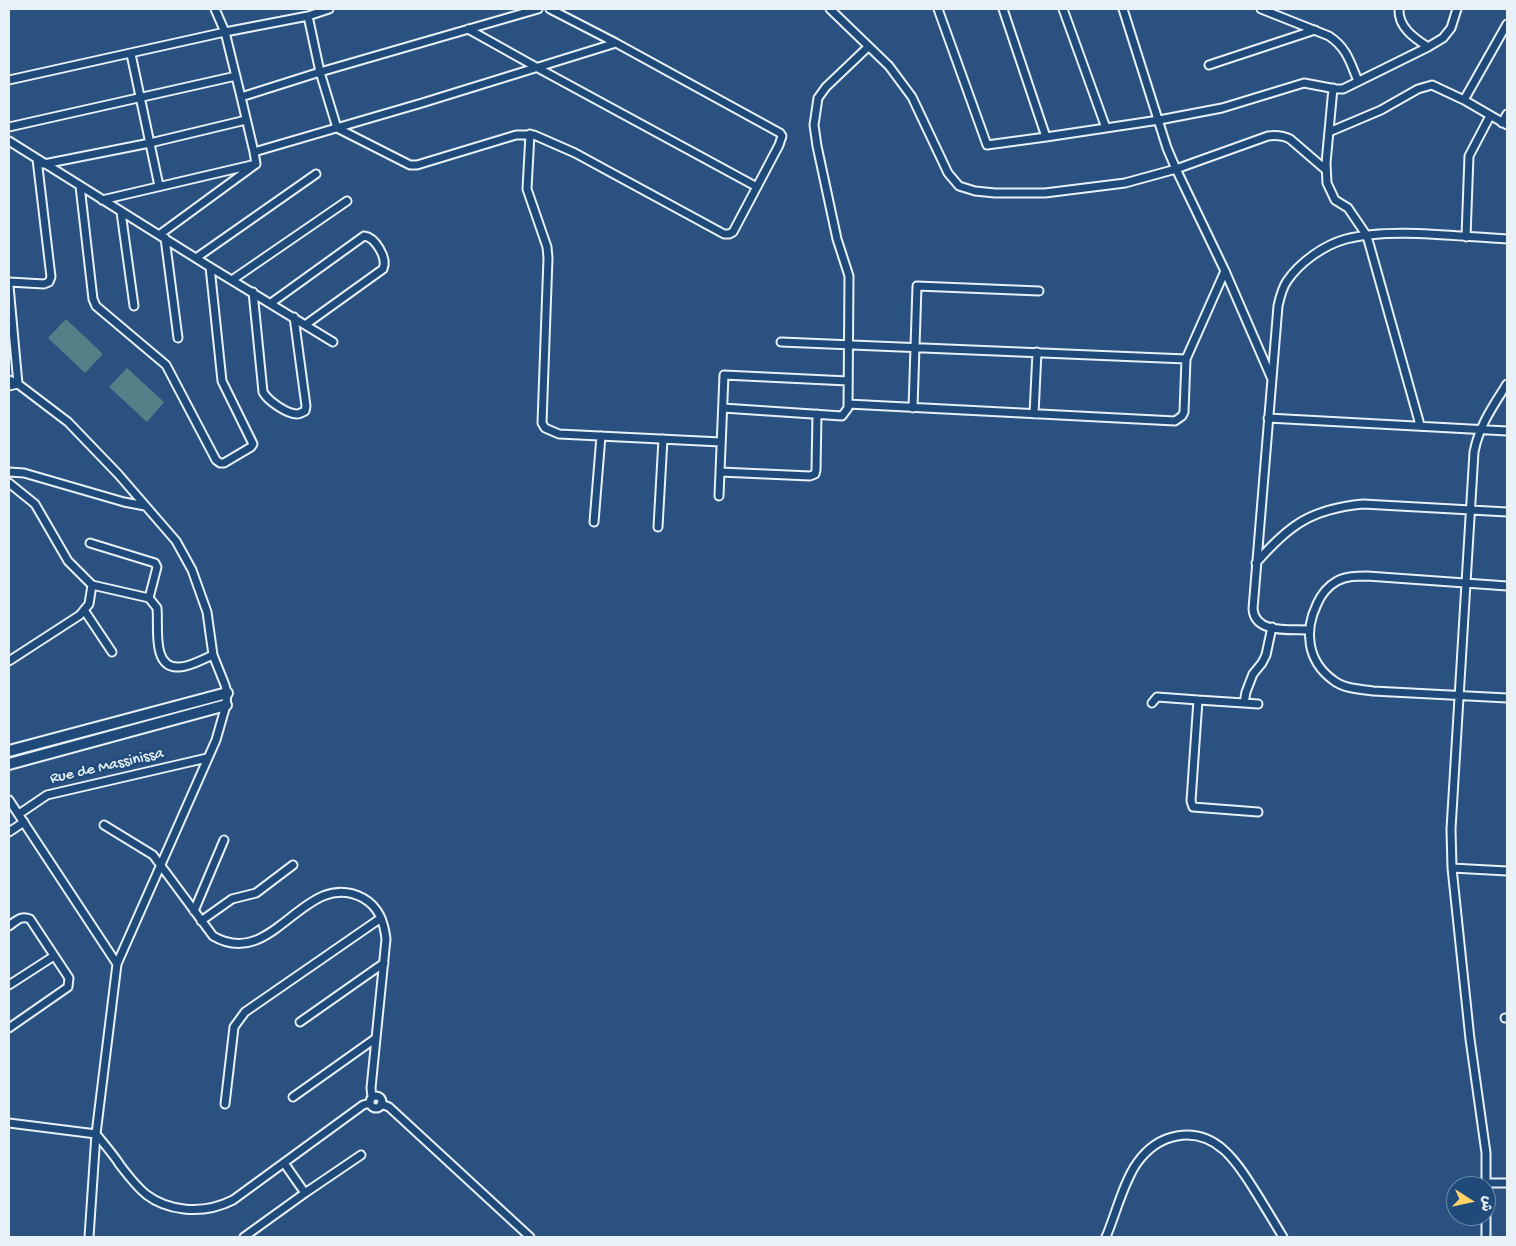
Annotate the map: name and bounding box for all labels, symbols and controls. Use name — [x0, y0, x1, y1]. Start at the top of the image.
street label: Rue de Massinissa — [48, 745, 166, 789]
north arrow — [1446, 1176, 1496, 1226]
text: ش — [1476, 1194, 1495, 1213]

